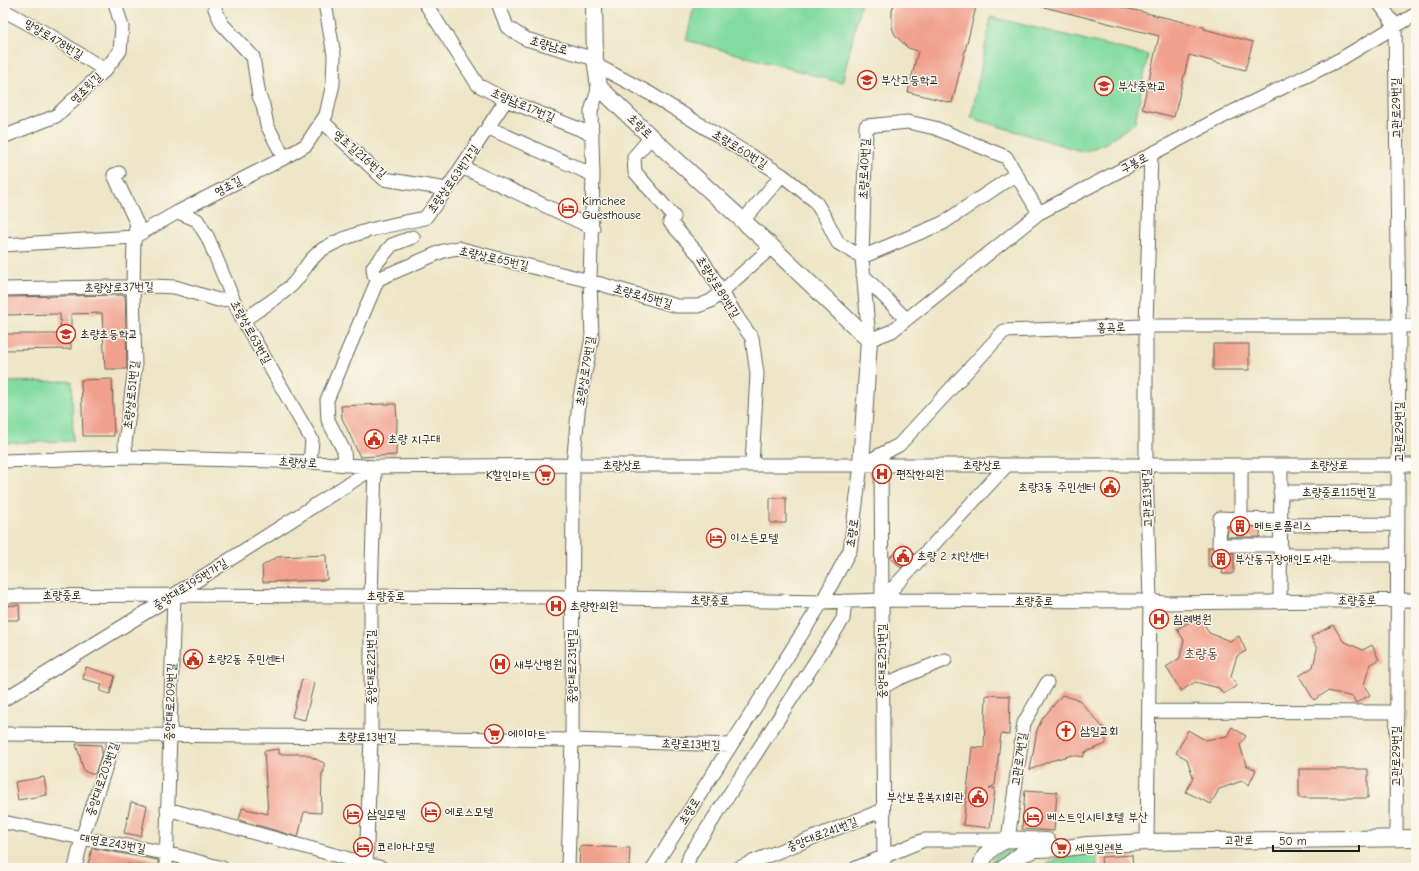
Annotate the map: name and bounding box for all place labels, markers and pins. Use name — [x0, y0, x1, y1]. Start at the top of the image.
school or university icon: 부산고등학교 — [856, 69, 878, 91]
place label: 부산고등학교 — [881, 73, 939, 87]
school or university icon: 부산중학교 — [1093, 75, 1115, 97]
place label: 부산중학교 — [1118, 79, 1166, 93]
place label: Kimchee Guesthouse — [582, 194, 641, 222]
hotel icon: Kimchee Guesthouse — [557, 197, 579, 219]
school or university icon: 초량초등학교 — [55, 323, 77, 345]
place label: 초량초등학교 — [80, 327, 138, 341]
public building icon: 초량 지구대 — [363, 428, 385, 450]
place label: 초량 지구대 — [388, 432, 440, 446]
hospital icon: 편작한의원 — [871, 463, 893, 485]
supermarket icon: K할인마트 — [534, 464, 556, 486]
place label: 편작한의원 — [896, 467, 944, 481]
place label: K할인마트 — [486, 468, 531, 482]
public building icon: 초량3동 주민센터 — [1099, 476, 1121, 498]
place label: 초량3동 주민센터 — [1018, 480, 1096, 494]
building icon: 메트로폴리스 — [1229, 515, 1251, 537]
place label: 메트로폴리스 — [1254, 519, 1312, 533]
hotel icon: 이스튼모텔 — [705, 527, 727, 549]
place label: 이스튼모텔 — [730, 531, 779, 545]
public building icon: 초량 2 치안센터 — [892, 545, 914, 567]
building icon: 부산동구장애인도서관 — [1210, 548, 1232, 570]
place label: 초량 2 치안센터 — [917, 549, 989, 563]
place label: 부산동구장애인도서관 — [1235, 552, 1332, 566]
hospital icon: 초량한의원 — [545, 595, 567, 617]
place label: 초량한의원 — [570, 599, 618, 613]
hospital icon: 침례병원 — [1148, 608, 1170, 630]
place label: 침례병원 — [1173, 612, 1212, 626]
public building icon: 초량2동 주민센터 — [182, 648, 204, 670]
place label: 초량2동 주민센터 — [207, 652, 285, 666]
hospital icon: 새부산병원 — [489, 653, 511, 675]
place label: 새부산병원 — [514, 657, 562, 671]
church icon: 삼일교회 — [1055, 720, 1077, 742]
supermarket icon: 에이마트 — [483, 723, 505, 745]
place label: 삼일교회 — [1080, 724, 1119, 738]
place label: 에이마트 — [508, 727, 547, 741]
public building icon: 부산보훈복지회관 — [967, 786, 989, 808]
place label: 부산보훈복지회관 — [887, 790, 964, 804]
hotel icon: 에로스모텔 — [420, 801, 442, 823]
hotel icon: 삼일모텔 — [342, 803, 364, 825]
place label: 에로스모텔 — [445, 805, 494, 819]
hotel icon: 베스트인시티호텔 부산 — [1022, 806, 1044, 828]
place label: 삼일모텔 — [367, 807, 406, 821]
place label: 베스트인시티호텔 부산 — [1047, 810, 1148, 824]
hotel icon: 코리아나모텔 — [352, 836, 374, 858]
supermarket icon: 세븐일레븐 — [1050, 837, 1072, 859]
place label: 코리아나모텔 — [377, 840, 435, 854]
place label: 세븐일레븐 — [1075, 841, 1123, 855]

